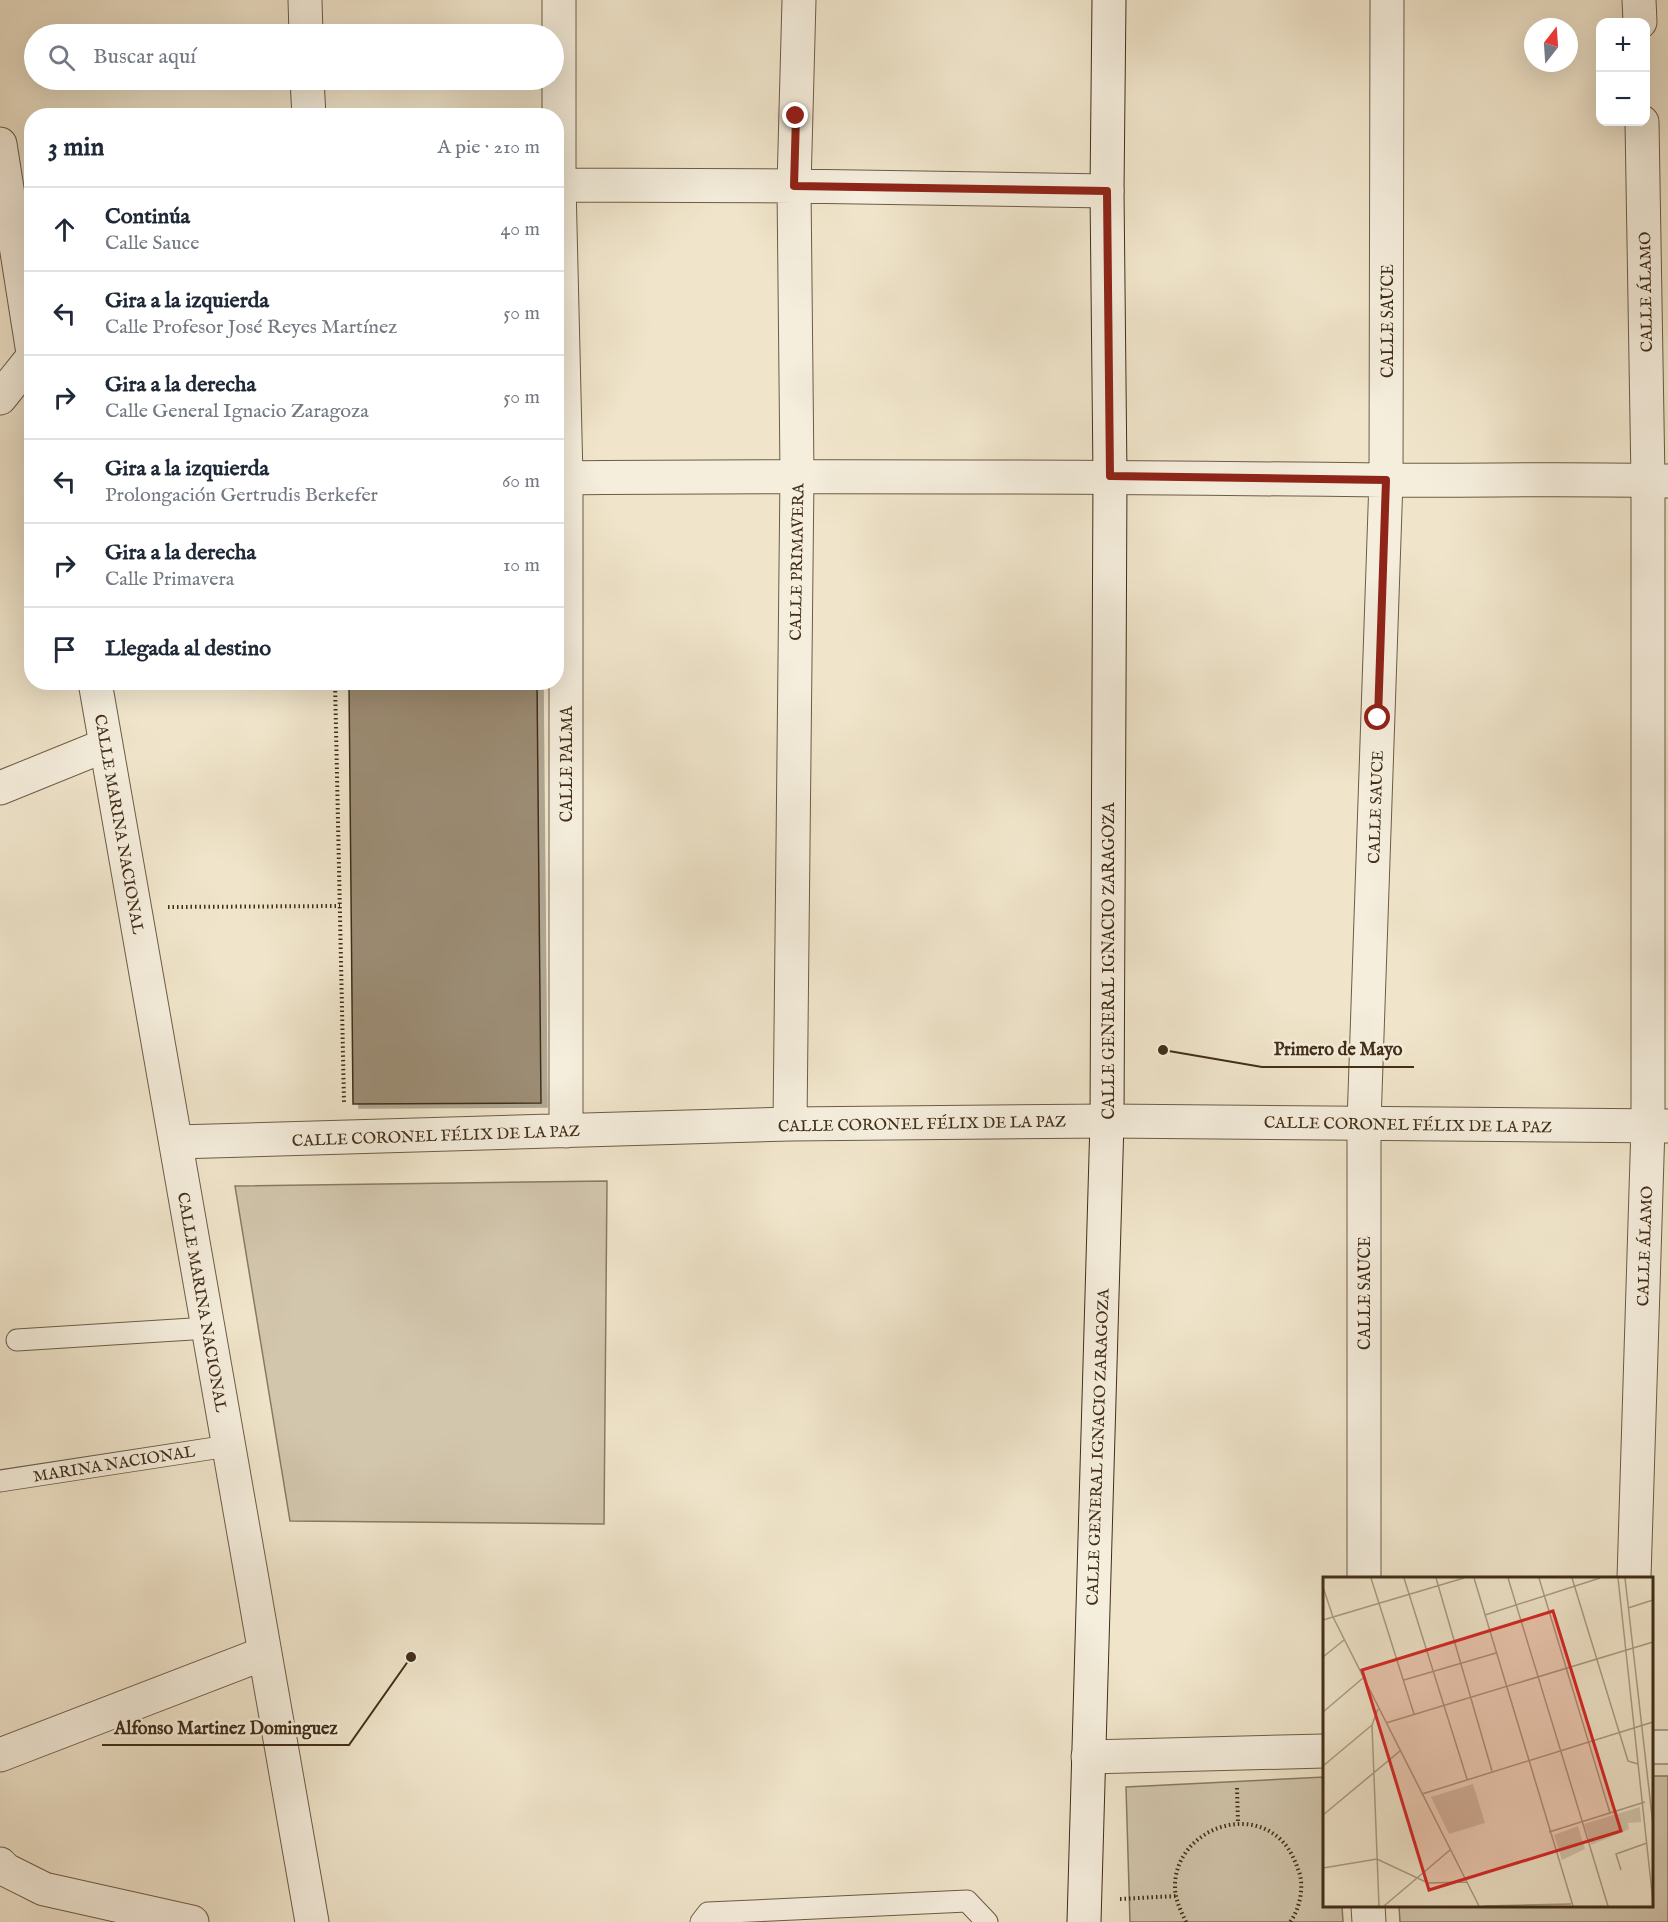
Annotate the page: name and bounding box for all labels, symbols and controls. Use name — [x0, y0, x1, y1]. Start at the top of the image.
north arrow — [1524, 18, 1578, 72]
map controls — [1596, 18, 1650, 126]
button: + — [1596, 18, 1650, 72]
search box — [24, 24, 564, 90]
icon: search — [45, 41, 78, 74]
text: Buscar aquí — [93, 43, 196, 71]
button: − — [1596, 72, 1650, 126]
route end — [782, 102, 808, 128]
text: 3 min — [48, 131, 104, 164]
text: A pie · 210 m — [437, 135, 540, 160]
text: Continúa — [105, 203, 190, 231]
icon: ahead — [48, 213, 81, 246]
text: 40 m — [501, 217, 540, 242]
text: Calle Sauce — [105, 231, 199, 256]
street label: CALLE ÁLAMO — [1634, 231, 1658, 352]
street label: CALLE SAUCE — [1379, 264, 1399, 378]
text: Gira a la izquierda — [105, 287, 269, 315]
icon: left — [48, 297, 81, 330]
text: 50 m — [503, 301, 540, 326]
text: Calle Profesor José Reyes Martínez — [105, 315, 397, 340]
text: Gira a la derecha — [105, 371, 256, 399]
icon: right — [48, 381, 81, 414]
text: 50 m — [503, 385, 540, 410]
text: Calle General Ignacio Zaragoza — [105, 399, 369, 424]
text: Gira a la izquierda — [105, 455, 269, 483]
icon: left — [48, 465, 81, 498]
text: 60 m — [502, 469, 540, 494]
street label: CALLE PRIMAVERA — [787, 482, 809, 641]
text: Prolongación Gertrudis Berkefer — [105, 483, 378, 508]
text: Gira a la derecha — [105, 539, 256, 567]
icon: right — [48, 549, 81, 582]
text: 10 m — [503, 553, 540, 578]
text: Calle Primavera — [105, 567, 234, 592]
icon: arrive — [48, 633, 81, 666]
text: Llegada al destino — [105, 635, 271, 663]
route start — [1364, 704, 1390, 730]
street label: CALLE PALMA — [558, 705, 578, 822]
street label: CALLE MARINA NACIONAL — [89, 713, 147, 937]
street label: CALLE SAUCE — [1365, 750, 1389, 864]
street label: CALLE GENERAL IGNACIO ZARAGOZA — [1100, 801, 1120, 1120]
callout: Primero de Mayo — [1262, 1031, 1414, 1067]
text: Primero de Mayo — [1274, 1039, 1403, 1062]
street label: CALLE CORONEL FÉLIX DE LA PAZ — [778, 1110, 1066, 1138]
street label: CALLE CORONEL FÉLIX DE LA PAZ — [1264, 1111, 1552, 1139]
street label: CALLE CORONEL FÉLIX DE LA PAZ — [292, 1120, 581, 1152]
street label: CALLE ÁLAMO — [1632, 1185, 1658, 1307]
street label: CALLE MARINA NACIONAL — [172, 1191, 230, 1415]
street label: CALLE SAUCE — [1356, 1236, 1376, 1350]
street label: CALLE GENERAL IGNACIO ZARAGOZA — [1083, 1287, 1115, 1606]
street label: MARINA NACIONAL — [32, 1442, 197, 1488]
inset map — [1323, 1577, 1653, 1907]
callout: Alfonso Martinez Dominguez — [102, 1709, 349, 1745]
text: Alfonso Martinez Dominguez — [113, 1718, 338, 1741]

